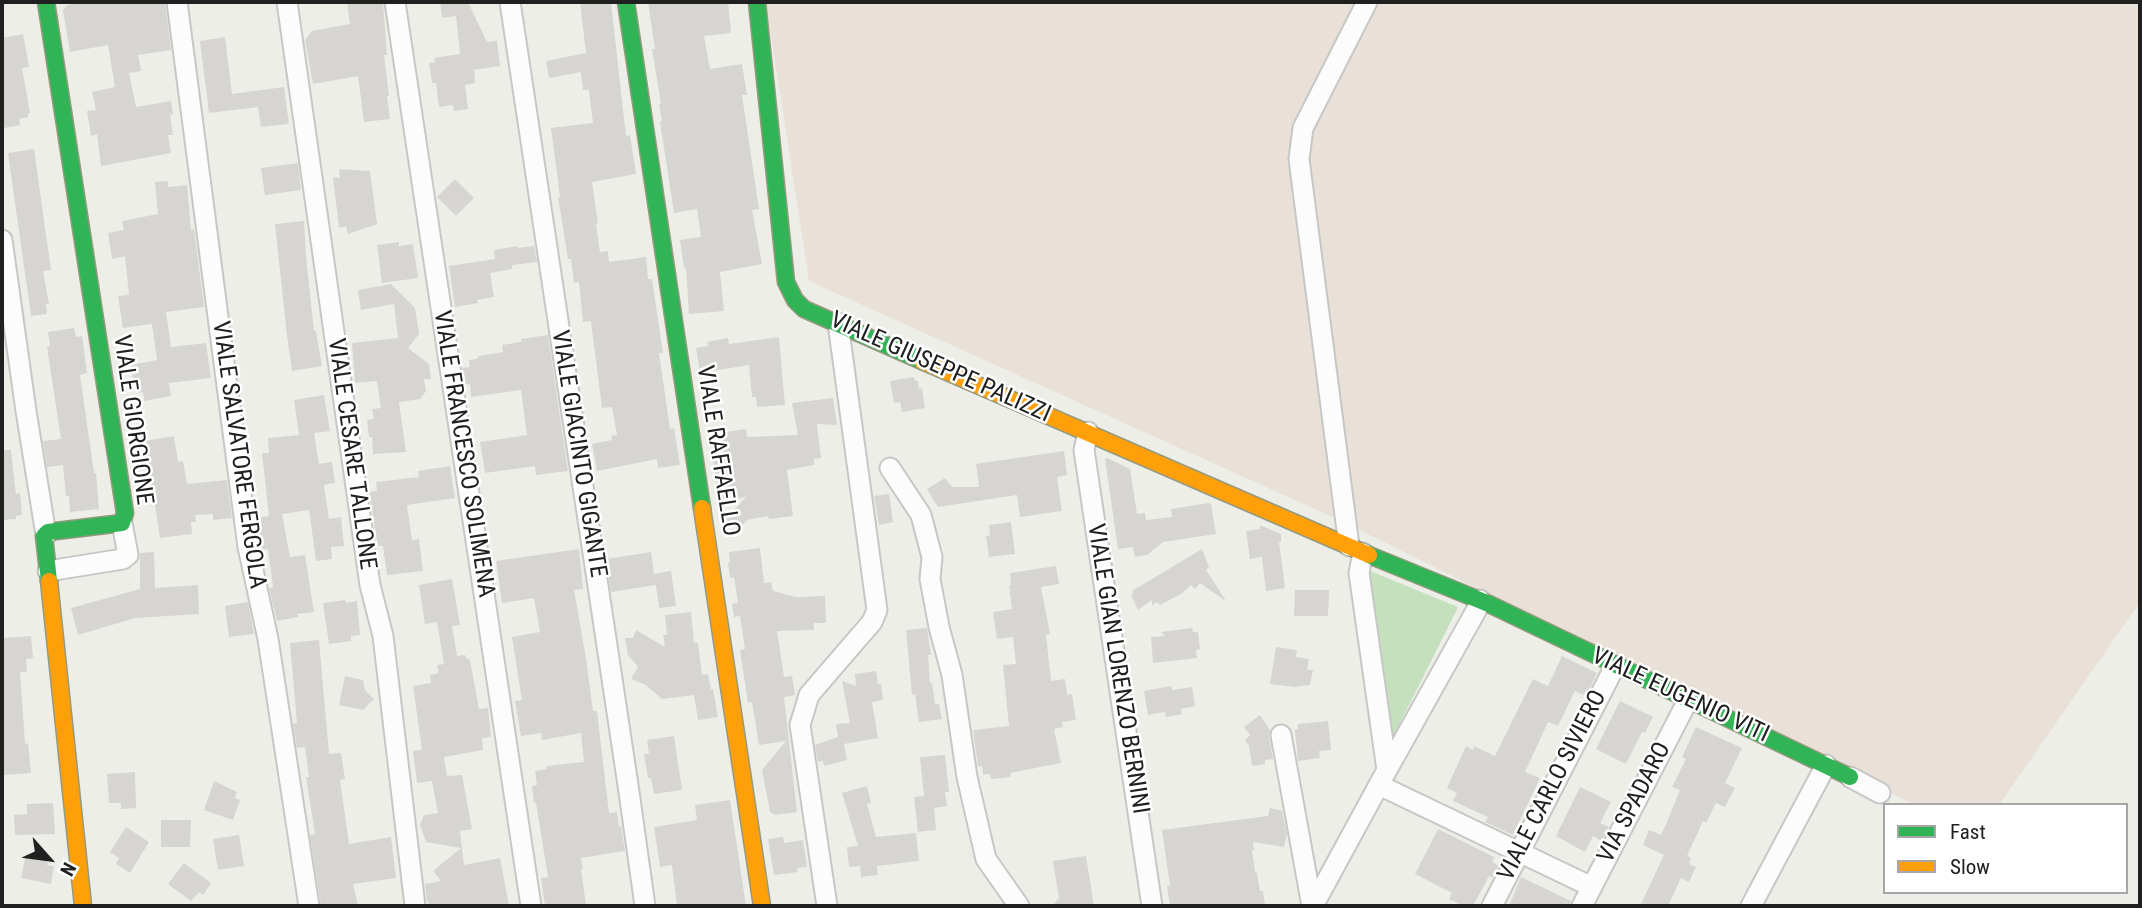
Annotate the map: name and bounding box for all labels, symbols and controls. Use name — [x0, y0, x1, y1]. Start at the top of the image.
street label: VIALE GIUSEPPE PALIZZI — [825, 306, 1055, 430]
street label: VIALE FRANCESCO SOLIMENA — [426, 308, 500, 600]
street label: VIALE SALVATORE FERGOLA — [205, 319, 271, 591]
street label: VIALE GIACINTO GIGANTE — [544, 328, 612, 580]
street label: VIALE GIORGIONE — [106, 333, 158, 507]
street label: VIALE CESARE TALLONE — [321, 337, 381, 571]
street label: VIALE RAFFAELLO — [689, 364, 745, 538]
street label: VIALE GIAN LORENZO BERNINI — [1080, 522, 1154, 816]
street label: VIALE EUGENIO VITI — [1587, 642, 1773, 750]
street label: VIALE CARLO SIVIERO — [1492, 686, 1614, 886]
street label: VIA SPADARO — [1592, 738, 1678, 868]
legend — [1883, 803, 2128, 894]
text: Fast — [1950, 820, 1986, 844]
north arrow — [14, 824, 84, 894]
text: Slow — [1950, 855, 1990, 879]
text: N — [55, 859, 81, 880]

